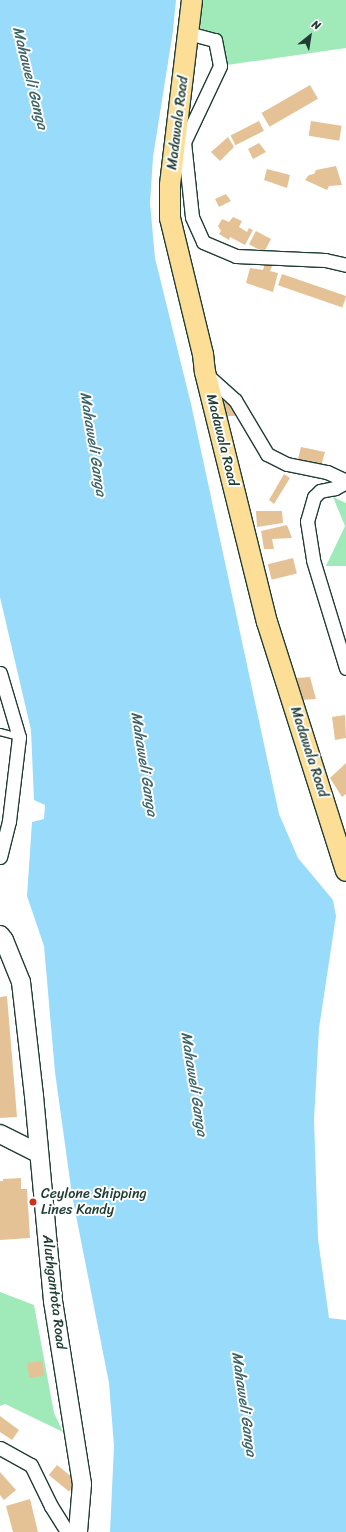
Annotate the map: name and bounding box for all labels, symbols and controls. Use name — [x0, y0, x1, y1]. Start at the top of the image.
text: N — [308, 15, 324, 35]
north arrow — [290, 16, 330, 56]
water label: Mahaweli Ganga — [9, 25, 51, 131]
street label: Madawala Road — [164, 75, 192, 171]
water label: Mahaweli Ganga — [76, 391, 110, 497]
street label: Madawala Road — [202, 392, 242, 488]
street label: Madawala Road — [286, 705, 332, 799]
water label: Mahaweli Ganga — [127, 711, 161, 817]
water label: Mahaweli Ganga — [177, 1031, 211, 1137]
place label: Ceylone Shipping Lines Kandy — [41, 1186, 147, 1218]
marker: Ceylone Shipping Lines Kandy — [28, 1197, 38, 1207]
street label: Aluthgantota Road — [39, 1234, 69, 1350]
water label: Mahaweli Ganga — [228, 1351, 260, 1457]

